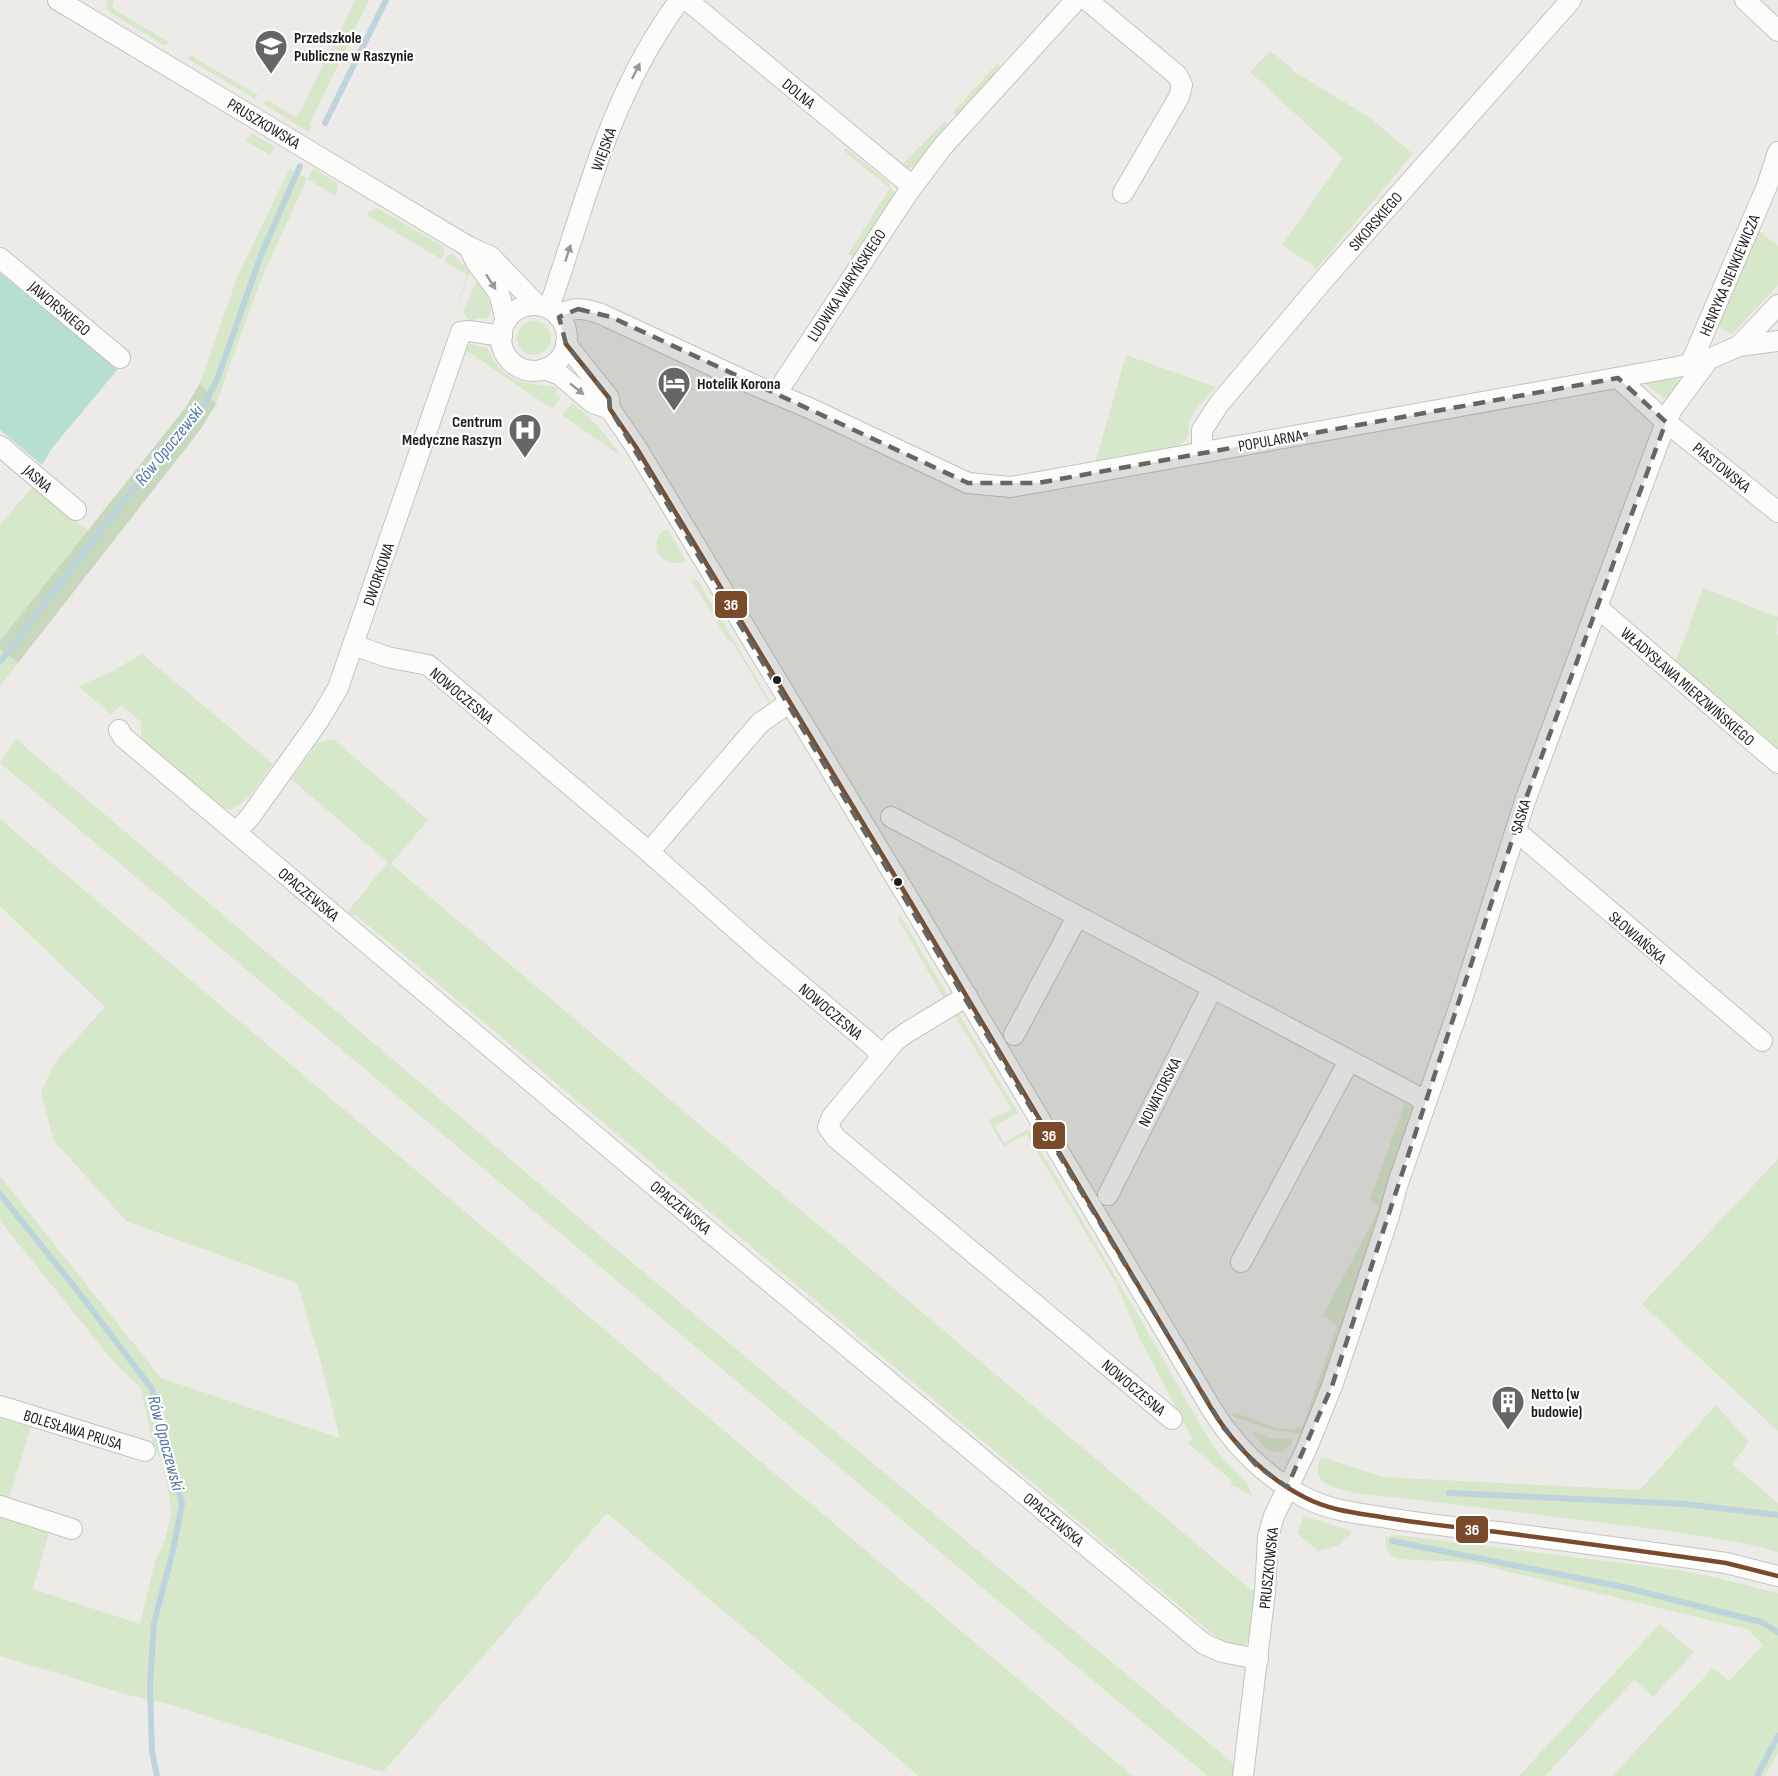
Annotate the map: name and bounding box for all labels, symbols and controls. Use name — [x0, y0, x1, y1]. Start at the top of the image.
school or university icon: Przedszkole Publiczne w Raszynie — [253, 28, 289, 75]
place label: Przedszkole Publiczne w Raszynie — [294, 29, 414, 66]
one-way arrow — [631, 62, 641, 79]
street label: DOLNA — [778, 75, 818, 113]
street label: PRUSZKOWSKA — [223, 95, 303, 154]
street label: WIEJSKA — [588, 125, 621, 174]
street label: SIKORSKIEGO — [1345, 189, 1407, 255]
street label: HENRYKA SIENKIEWICZA — [1696, 212, 1765, 339]
street label: LUDWIKA WARYŃSKIEGO — [804, 226, 891, 346]
one-way arrow — [563, 244, 573, 262]
one-way arrow — [486, 274, 497, 290]
street label: JAWORSKIEGO — [23, 277, 94, 341]
hotel icon: Hotelik Korona — [656, 365, 692, 412]
place label: Hotelik Korona — [697, 375, 780, 394]
one-way arrow — [569, 382, 585, 395]
water label: Rów Opaczewski — [131, 400, 209, 490]
hospital icon: Centrum Medyczne Raszyn — [507, 412, 543, 459]
place label: Centrum Medyczne Raszyn — [402, 413, 502, 450]
street label: POPULARNA — [1237, 426, 1304, 456]
street label: PIASTOWSKA — [1688, 439, 1754, 497]
street label: JASNA — [18, 461, 55, 497]
street label: DWORKOWA — [360, 540, 399, 608]
line badge: 36 — [714, 590, 748, 619]
text: 36 — [724, 596, 738, 615]
street label: WŁADYSŁAWA MIERZWIŃSKIEGO — [1616, 624, 1758, 750]
street label: NOWOCZESNA — [425, 664, 497, 728]
unlabelled marker — [771, 674, 783, 686]
street label: SASKA — [1507, 797, 1536, 836]
street label: OPACZEWSKA — [274, 864, 342, 926]
unlabelled marker — [892, 876, 904, 888]
street label: SŁOWIAŃSKA — [1604, 908, 1670, 968]
street label: NOWOCZESNA — [794, 980, 866, 1044]
street label: NOWATORSKA — [1135, 1055, 1186, 1130]
line badge: 36 — [1032, 1121, 1066, 1150]
text: 36 — [1042, 1127, 1056, 1146]
street label: OPACZEWSKA — [646, 1177, 714, 1239]
street label: NOWOCZESNA — [1097, 1356, 1169, 1420]
building icon: Netto (w budowie) — [1490, 1384, 1526, 1431]
place label: Netto (w budowie) — [1531, 1385, 1582, 1422]
water label: Rów Opaczewski — [143, 1393, 188, 1494]
street label: BOLESŁAWA PRUSA — [21, 1406, 124, 1454]
street label: OPACZEWSKA — [1019, 1489, 1087, 1551]
line badge: 36 — [1455, 1515, 1489, 1544]
text: 36 — [1465, 1521, 1479, 1540]
street label: PRUSZKOWSKA — [1256, 1526, 1283, 1610]

